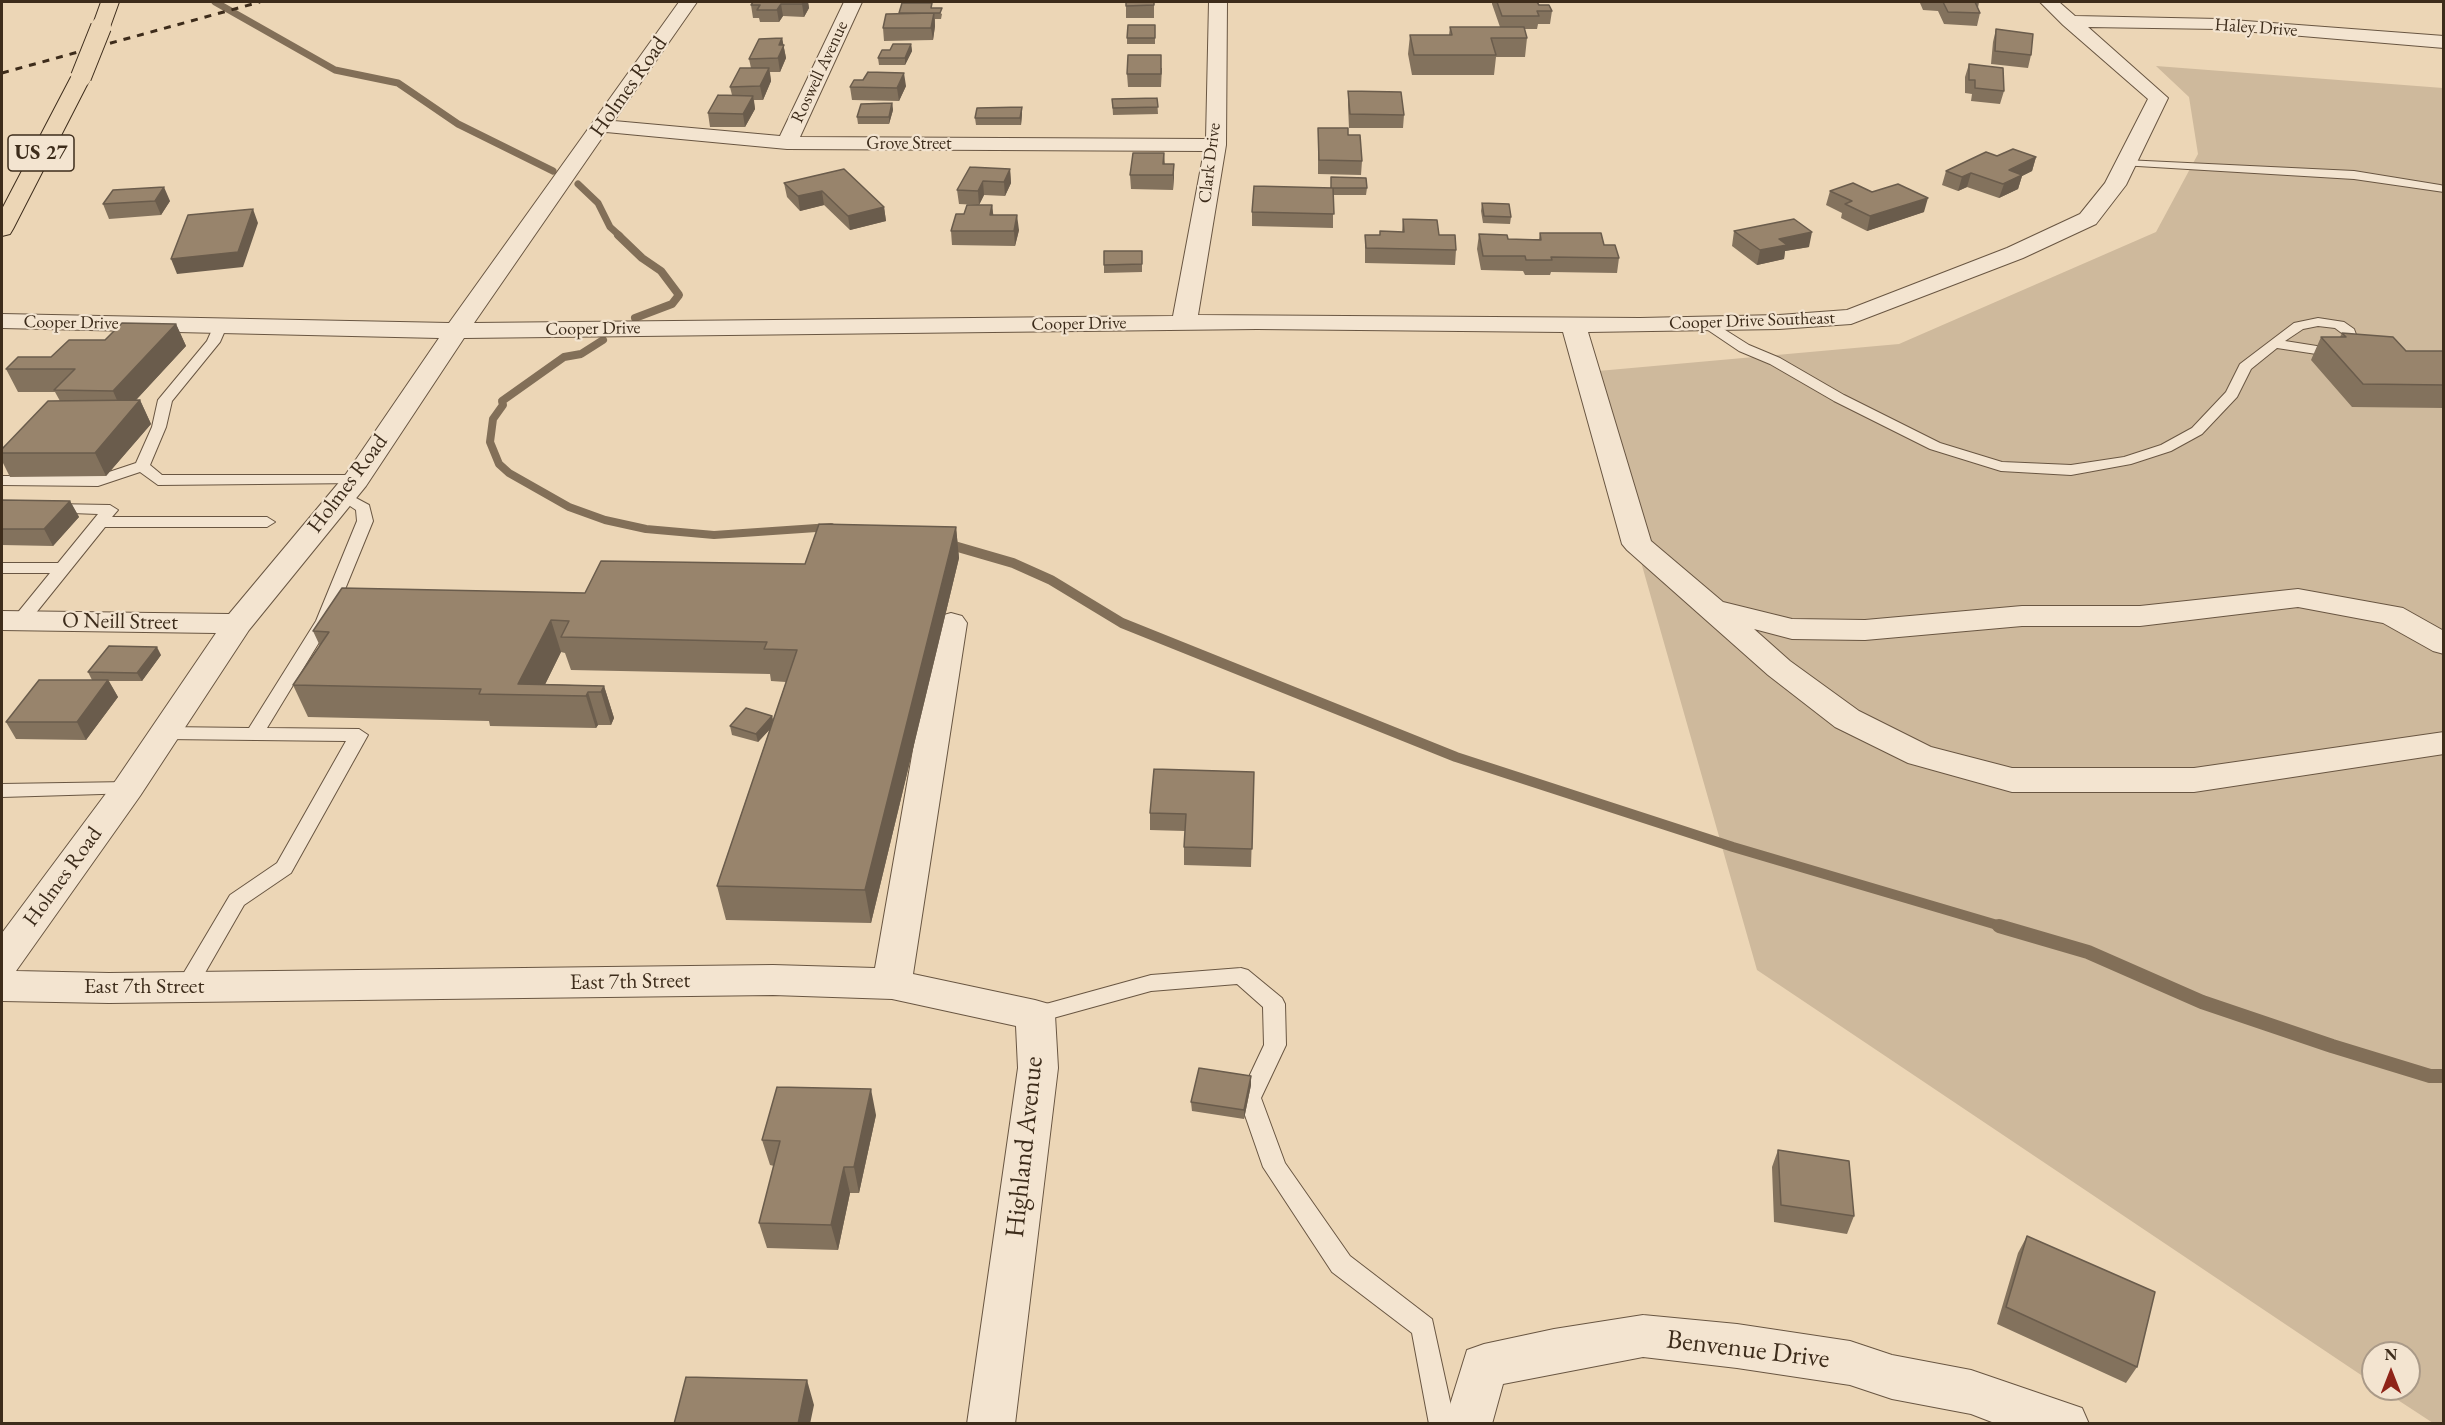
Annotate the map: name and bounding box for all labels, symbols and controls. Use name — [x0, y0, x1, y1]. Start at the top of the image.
street label: Haley Drive — [2214, 14, 2298, 42]
street label: Roswell Avenue — [787, 17, 853, 127]
street label: Holmes Road — [585, 32, 673, 142]
street label: Clark Drive — [1194, 122, 1226, 204]
street label: Grove Street — [866, 133, 952, 155]
road number: US 27 — [8, 135, 74, 171]
street label: Cooper Drive Southeast — [1669, 307, 1835, 335]
street label: Cooper Drive — [23, 311, 119, 335]
street label: Cooper Drive — [1031, 312, 1127, 336]
street label: Cooper Drive — [545, 317, 641, 341]
street label: Holmes Road — [302, 429, 394, 539]
street label: O Neill Street — [62, 608, 178, 636]
street label: Holmes Road — [18, 822, 108, 932]
street label: East 7th Street — [569, 968, 691, 996]
street label: East 7th Street — [84, 974, 204, 1000]
street label: Highland Avenue — [999, 1055, 1051, 1239]
street label: Benvenue Drive — [1665, 1324, 1831, 1376]
north arrow — [2361, 1341, 2421, 1401]
text: N — [2385, 1344, 2397, 1365]

